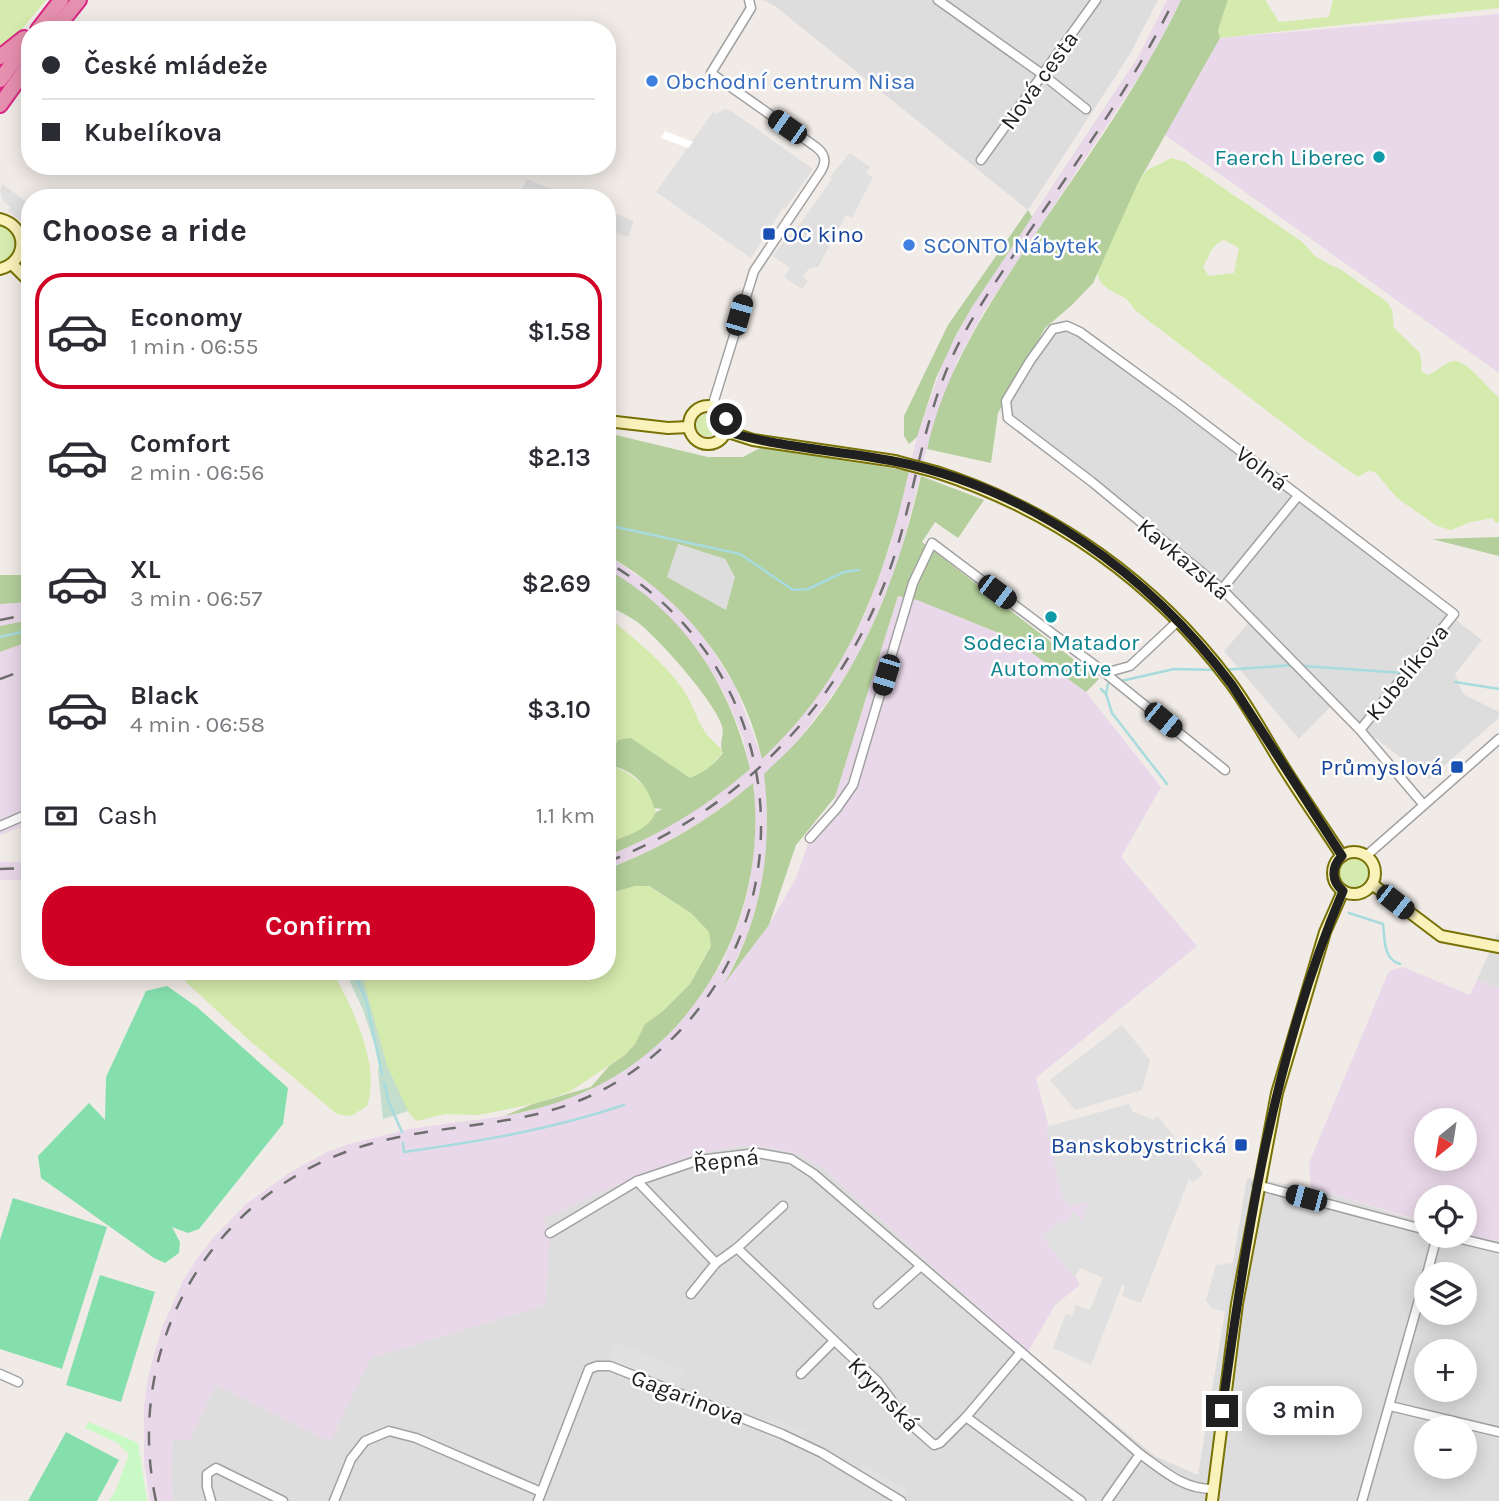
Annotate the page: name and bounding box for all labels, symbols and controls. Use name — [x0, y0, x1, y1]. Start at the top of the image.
street label: Nová cesta — [995, 26, 1084, 135]
text: České mládeže — [84, 50, 268, 81]
place label: Obchodní centrum Nisa — [666, 68, 915, 95]
marker: Obchodní centrum Nisa — [644, 73, 660, 89]
car — [764, 106, 811, 148]
text: Kubelíkova — [84, 117, 222, 148]
place label: Faerch Liberec — [1214, 144, 1365, 171]
marker: Faerch Liberec — [1371, 149, 1387, 165]
text: Choose a ride — [42, 212, 247, 249]
place label: OC kino — [783, 221, 864, 248]
marker: OC kino — [761, 226, 777, 242]
place label: SCONTO Nábytek — [923, 232, 1100, 259]
marker: SCONTO Nábytek — [901, 237, 917, 253]
car — [724, 292, 755, 338]
icon: car — [46, 300, 109, 363]
text: Economy — [130, 302, 242, 333]
text: $1.58 — [528, 316, 591, 347]
text: 1 min · 06:55 — [130, 333, 258, 360]
route start — [710, 403, 742, 435]
icon: car — [46, 426, 109, 489]
text: Comfort — [130, 428, 231, 459]
street label: Volná — [1231, 440, 1293, 497]
text: $2.13 — [528, 442, 591, 473]
text: 2 min · 06:56 — [130, 459, 264, 486]
street label: Kavkazská — [1132, 513, 1235, 606]
icon: car — [46, 552, 109, 615]
text: XL — [130, 554, 161, 585]
text: $2.69 — [521, 568, 591, 599]
car — [974, 571, 1021, 613]
text: 3 min · 06:57 — [130, 585, 262, 612]
marker: Sodecia Matador Automotive — [1043, 609, 1059, 625]
street label: Kubelíkova — [1360, 619, 1455, 726]
place label: Sodecia Matador Automotive — [963, 629, 1140, 682]
car — [870, 652, 903, 698]
icon: car — [46, 678, 109, 741]
text: Black — [130, 680, 199, 711]
text: $3.10 — [527, 694, 591, 725]
car — [1141, 699, 1186, 741]
text: 4 min · 06:58 — [130, 711, 265, 738]
place label: Průmyslová — [1320, 754, 1443, 781]
marker: Průmyslová — [1449, 759, 1465, 775]
icon: cash — [42, 797, 80, 835]
text: Cash — [98, 800, 158, 831]
text: 1.1 km — [536, 802, 595, 829]
car — [1372, 881, 1419, 923]
button: Confirm — [42, 886, 595, 966]
north arrow — [1414, 1108, 1477, 1171]
map controls — [1414, 1108, 1477, 1479]
place label: Banskobystrická — [1051, 1132, 1227, 1159]
marker: Banskobystrická — [1233, 1137, 1249, 1153]
street label: Řepná — [692, 1143, 760, 1178]
car — [1283, 1182, 1330, 1214]
button: locate — [1414, 1185, 1477, 1248]
button: layers — [1414, 1262, 1477, 1325]
button: + — [1414, 1339, 1477, 1402]
street label: Krymská — [842, 1351, 925, 1437]
street label: Gagarinova — [627, 1364, 748, 1431]
callout: 3 min — [1246, 1386, 1362, 1436]
route end — [1206, 1395, 1238, 1427]
text: 3 min — [1272, 1397, 1336, 1424]
button: − — [1414, 1416, 1477, 1479]

